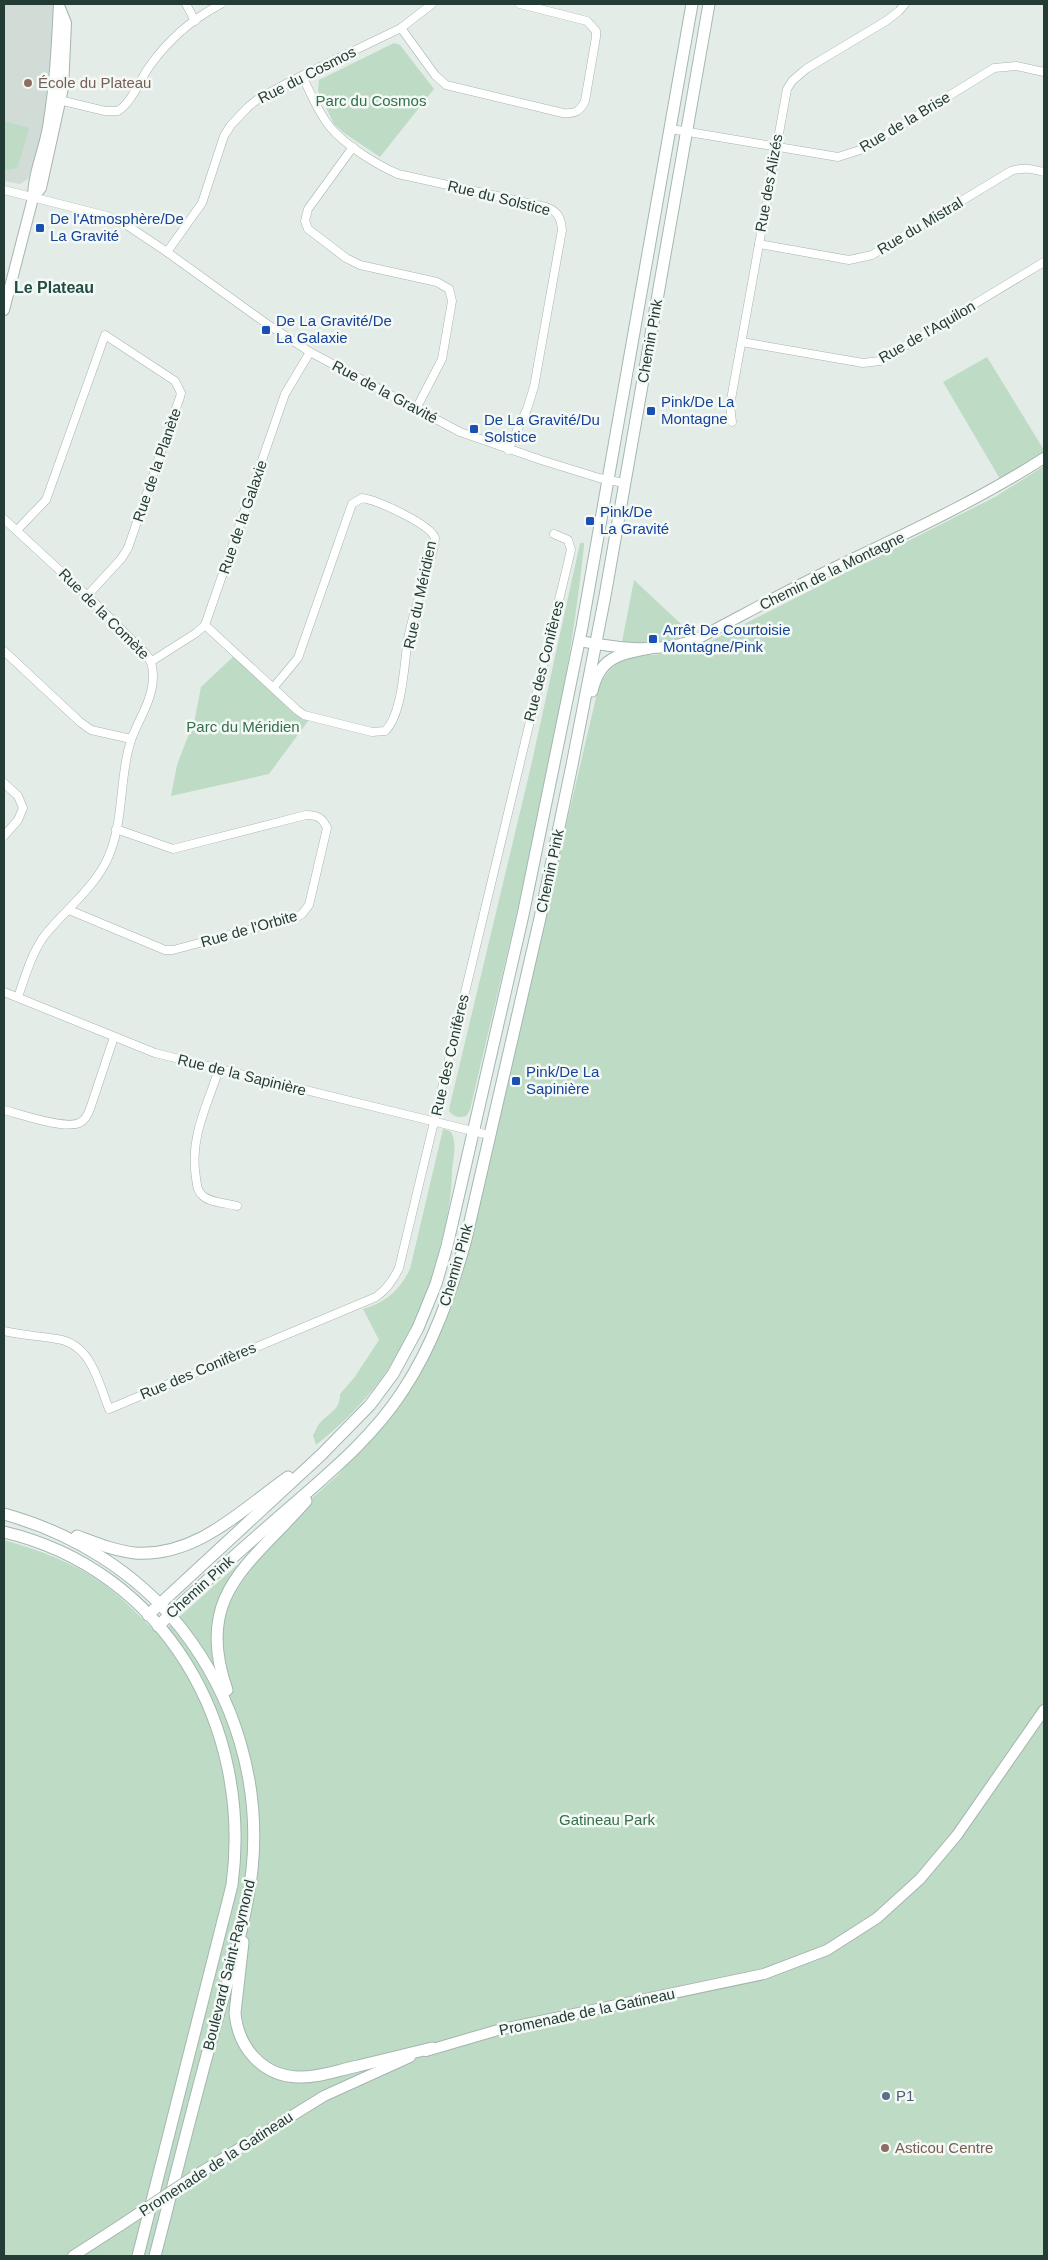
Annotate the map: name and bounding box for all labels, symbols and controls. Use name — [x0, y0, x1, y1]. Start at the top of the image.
street label: Rue du Cosmos — [255, 43, 359, 107]
place label: École du Plateau — [38, 74, 151, 91]
marker: École du Plateau — [22, 77, 34, 89]
street label: Rue de la Brise — [856, 88, 953, 155]
park label: Parc du Cosmos — [316, 92, 426, 109]
street label: Rue des Alizés — [752, 133, 785, 233]
street label: Rue du Solstice — [446, 177, 552, 218]
street label: Rue du Mistral — [874, 193, 966, 258]
place label: De l'Atmosphère/De La Gravité — [50, 210, 184, 244]
marker: De l'Atmosphère/De La Gravité — [34, 222, 46, 234]
district label: Le Plateau — [14, 279, 94, 296]
street label: Chemin Pink — [634, 297, 665, 384]
street label: Rue de l'Aquilon — [875, 297, 978, 366]
place label: De La Gravité/De La Galaxie — [276, 312, 392, 346]
marker: De La Gravité/De La Galaxie — [260, 324, 272, 336]
street label: Rue de la Gravité — [330, 357, 441, 426]
place label: Pink/De La Montagne — [661, 393, 735, 427]
marker: Pink/De La Montagne — [645, 405, 657, 417]
street label: Rue de la Planète — [129, 406, 184, 524]
place label: De La Gravité/Du Solstice — [484, 411, 600, 445]
marker: De La Gravité/Du Solstice — [468, 423, 480, 435]
street label: Rue de la Galaxie — [215, 458, 270, 576]
place label: Pink/De La Gravité — [600, 503, 669, 537]
marker: Pink/De La Gravité — [584, 515, 596, 527]
street label: Chemin de la Montagne — [756, 528, 907, 613]
street label: Rue du Méridien — [400, 539, 439, 650]
street label: Rue de la Comète — [56, 565, 153, 662]
street label: Rue des Conifères — [520, 599, 567, 723]
place label: Arrêt De Courtoisie Montagne/Pink — [663, 621, 791, 655]
marker: Arrêt De Courtoisie Montagne/Pink — [647, 633, 659, 645]
park label: Parc du Méridien — [186, 718, 300, 735]
street label: Chemin Pink — [532, 827, 567, 914]
street label: Rue de l'Orbite — [199, 907, 299, 950]
street label: Rue des Conifères — [427, 992, 472, 1117]
street label: Rue de la Sapinière — [176, 1050, 308, 1099]
place label: Pink/De La Sapinière — [526, 1063, 600, 1097]
marker: Pink/De La Sapinière — [510, 1075, 522, 1087]
street label: Chemin Pink — [436, 1221, 476, 1308]
street label: Rue des Conifères — [137, 1338, 258, 1403]
street label: Chemin Pink — [162, 1552, 237, 1621]
park label: Gatineau Park — [559, 1811, 655, 1828]
street label: Boulevard Saint-Raymond — [199, 1878, 258, 2052]
street label: Promenade de la Gatineau — [497, 1985, 676, 2038]
place label: P1 — [896, 2087, 914, 2104]
marker: P1 — [880, 2090, 892, 2102]
street label: Promenade de la Gatineau — [136, 2108, 296, 2220]
place label: Asticou Centre — [895, 2139, 993, 2156]
marker: Asticou Centre — [879, 2142, 891, 2154]

